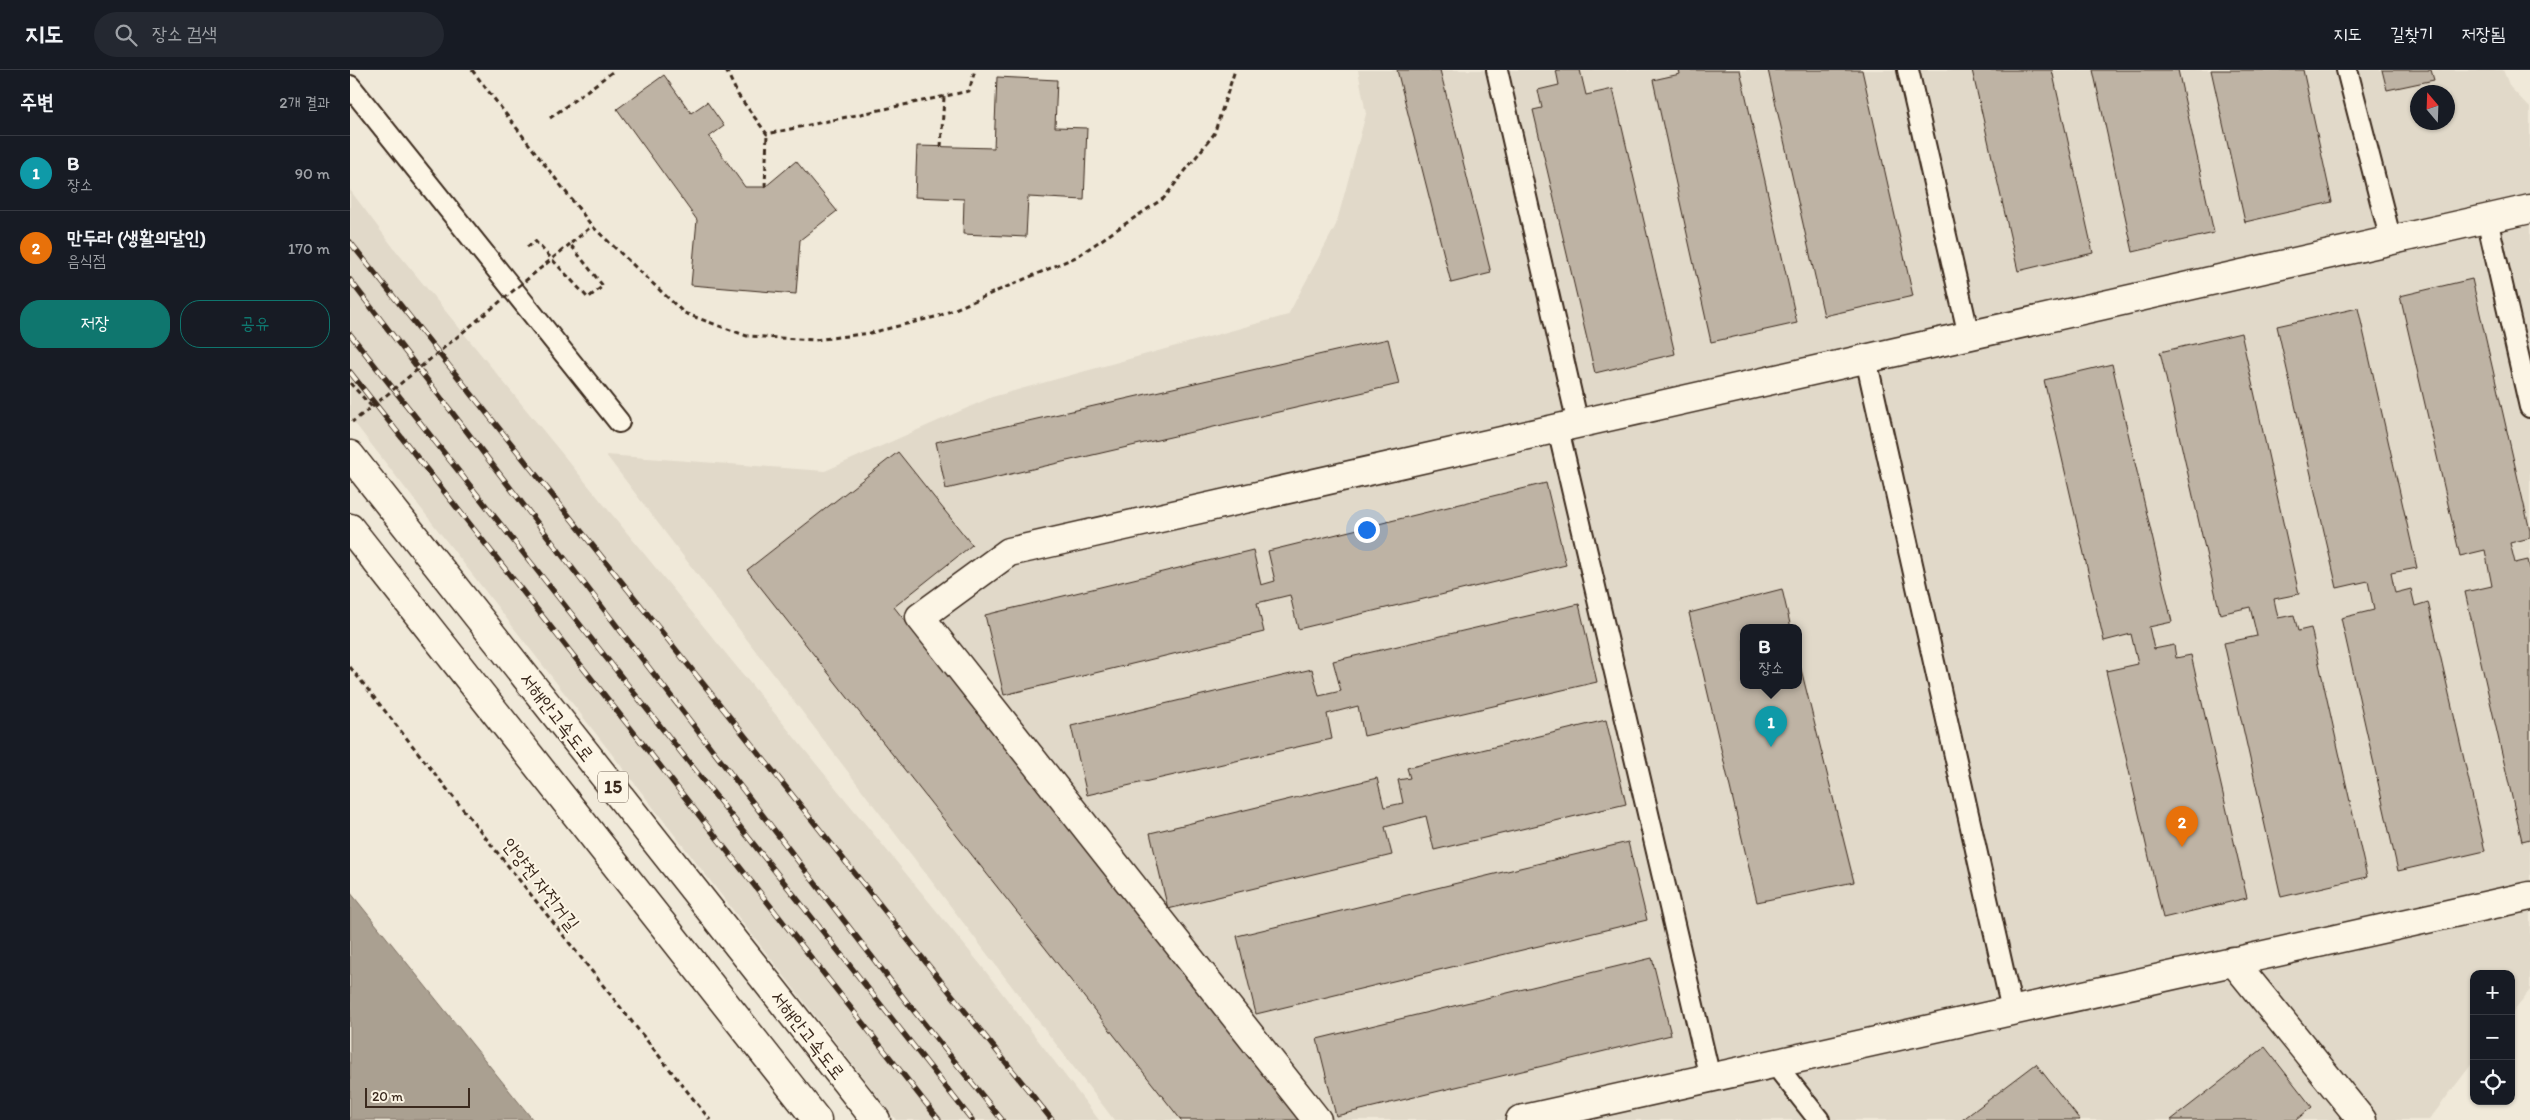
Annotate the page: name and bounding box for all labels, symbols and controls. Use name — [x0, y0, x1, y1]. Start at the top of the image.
search box — [94, 12, 444, 57]
text: 지도 — [25, 19, 64, 48]
icon: search — [112, 21, 140, 49]
text: 장소 검색 — [152, 22, 217, 45]
text: 지도 — [2333, 23, 2362, 45]
text: 길찾기 — [2390, 23, 2434, 45]
text: 저장됨 — [2462, 23, 2505, 45]
north arrow — [2410, 85, 2455, 130]
text: 주변 — [20, 89, 54, 114]
text: 2개 결과 — [279, 93, 330, 112]
text: B — [67, 152, 79, 175]
text: 1 — [32, 164, 40, 183]
text: 90 m — [295, 164, 330, 183]
text: 장소 — [67, 175, 93, 194]
text: 만두라 (생활의달인) — [67, 226, 206, 249]
text: 2 — [32, 239, 40, 258]
text: 170 m — [288, 239, 330, 258]
text: 음식점 — [67, 251, 106, 270]
button: 저장 — [20, 300, 170, 348]
button: 공유 — [180, 300, 330, 348]
your location — [1354, 517, 1380, 543]
popup — [1740, 624, 1802, 689]
text: B — [1758, 635, 1770, 658]
text: 장소 — [1758, 658, 1784, 677]
street label: 서해안고속도로 — [515, 668, 599, 766]
pin: 1 — [1755, 706, 1787, 747]
road number: 15 — [598, 772, 628, 802]
pin: 2 — [2166, 806, 2198, 847]
street label: 안양천 자전거길 — [498, 833, 584, 935]
map controls — [2470, 970, 2515, 1105]
button: + — [2470, 970, 2515, 1015]
street label: 서해안고속도로 — [766, 986, 850, 1084]
button: − — [2470, 1015, 2515, 1060]
button: locate — [2470, 1060, 2515, 1105]
scale bar — [365, 1085, 470, 1108]
text: 20 m — [372, 1088, 403, 1105]

